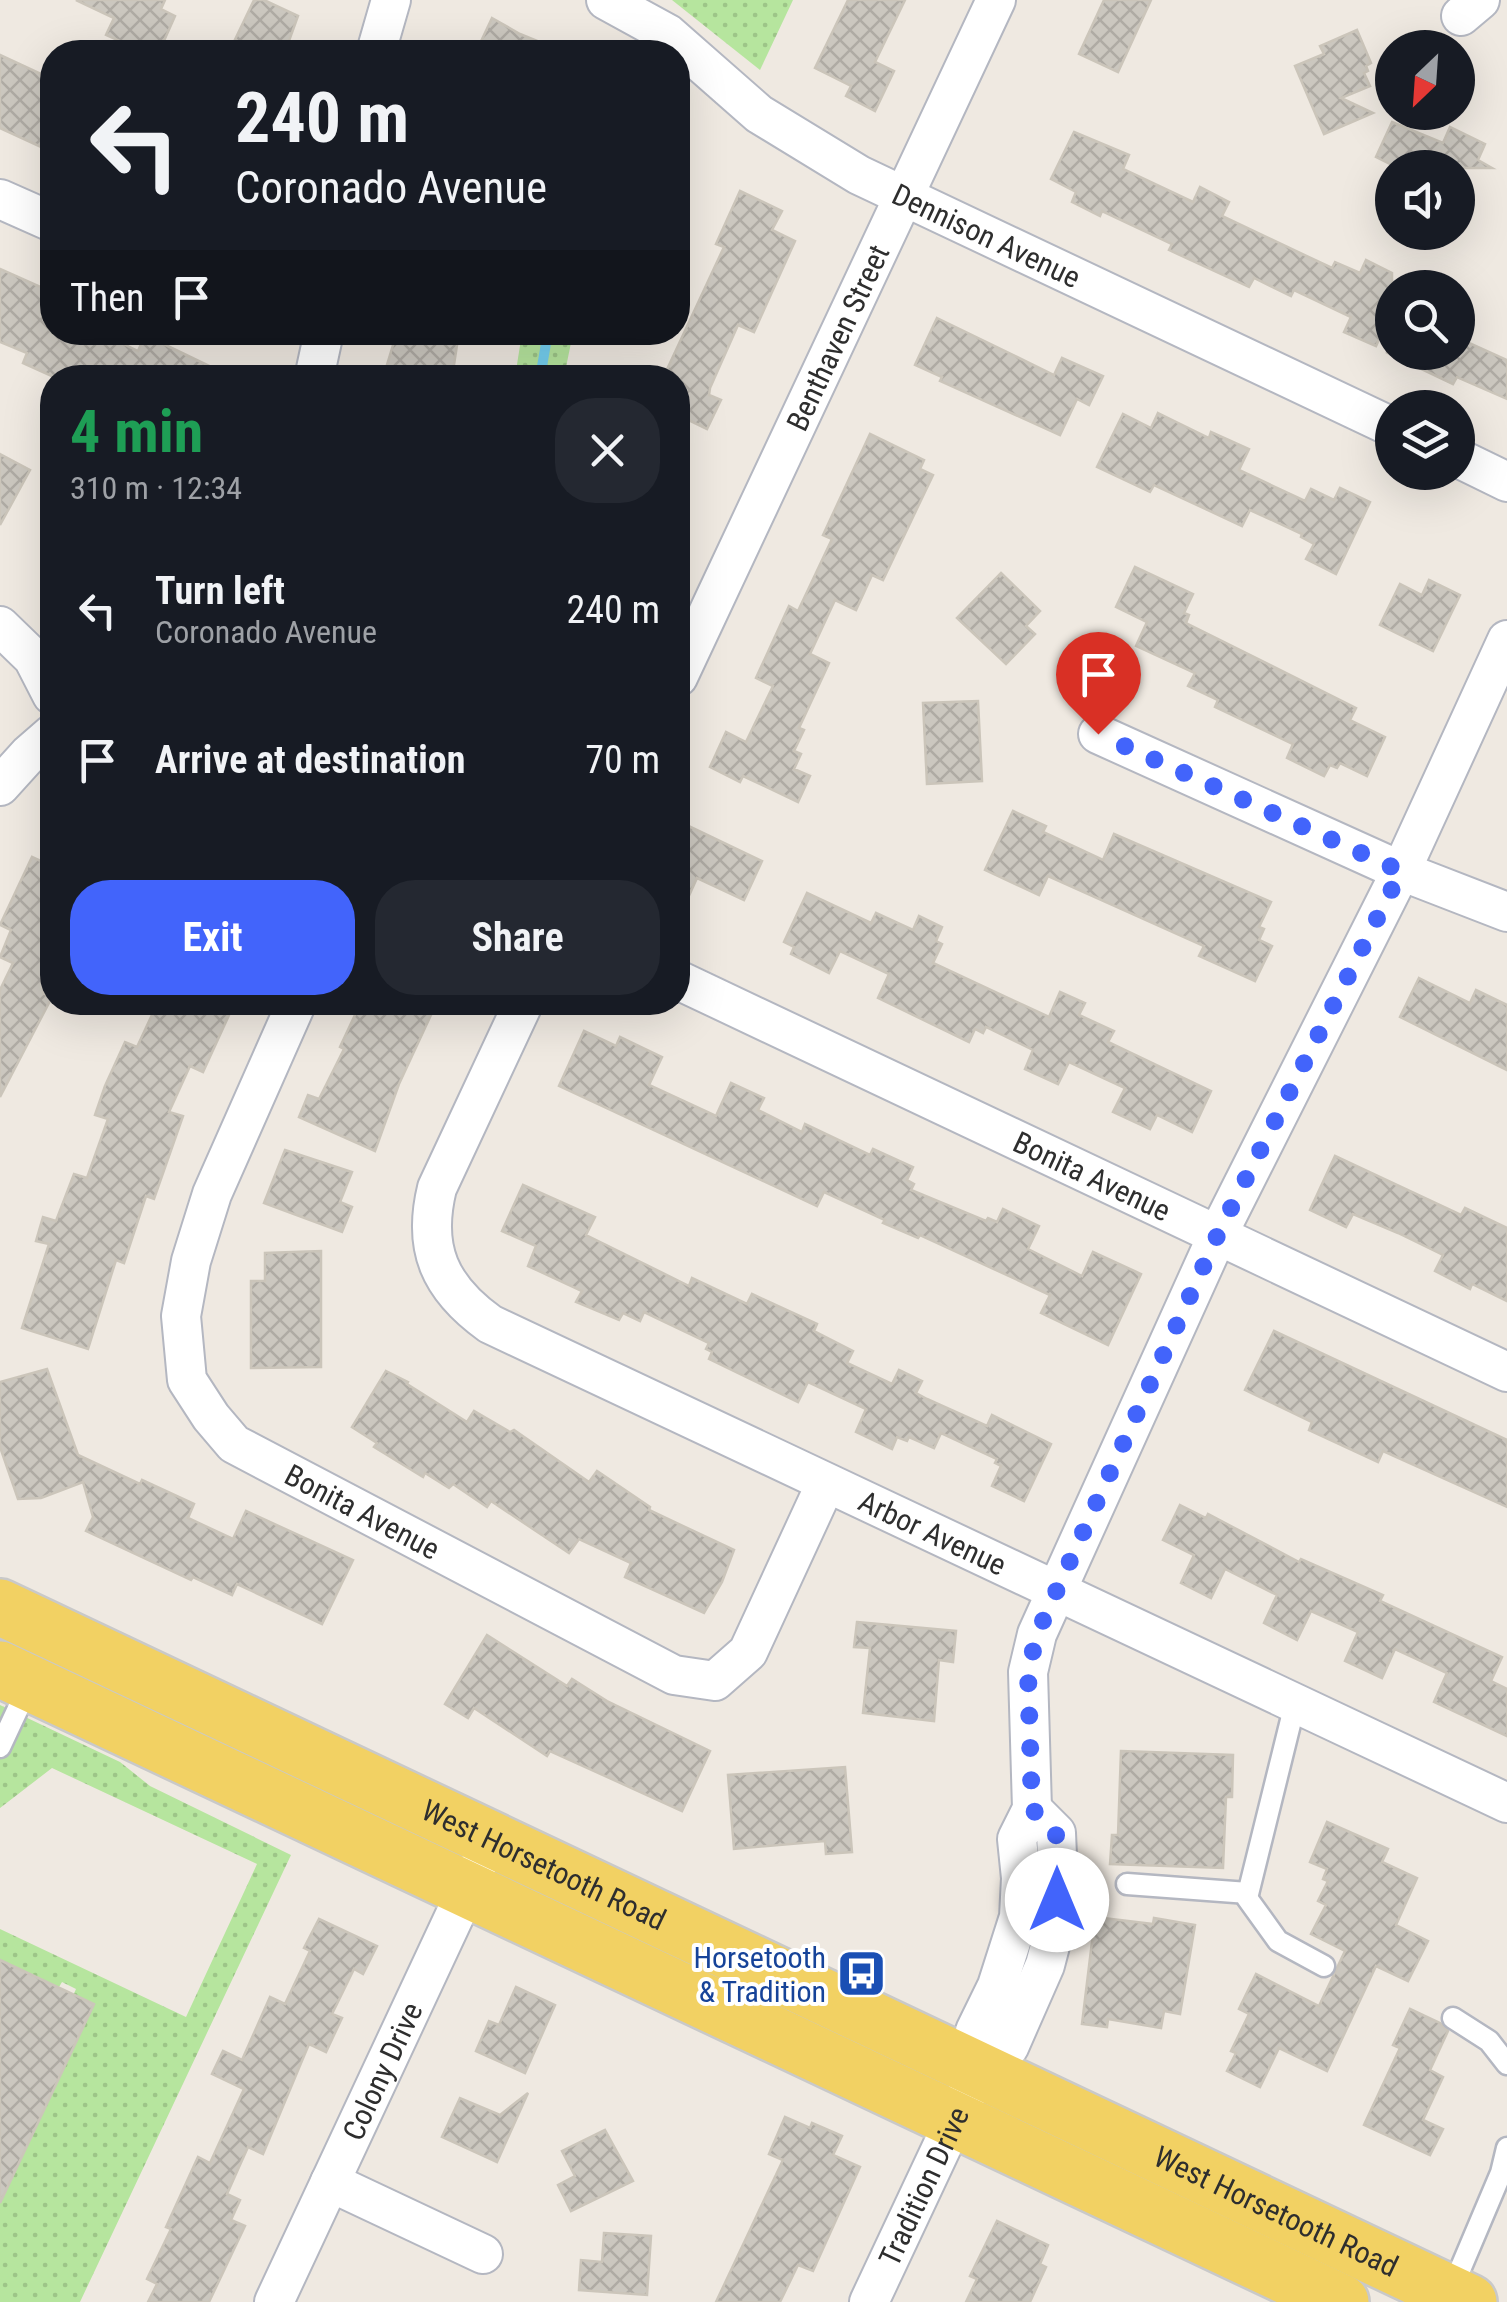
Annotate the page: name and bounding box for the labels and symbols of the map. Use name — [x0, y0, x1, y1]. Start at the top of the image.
north arrow — [1375, 30, 1475, 130]
street label: Dennison Avenue — [887, 176, 1086, 295]
street label: Benthaven Street — [779, 239, 896, 436]
pin — [1056, 632, 1141, 735]
street label: Bonita Avenue — [1008, 1124, 1176, 1228]
street label: Bonita Avenue — [279, 1457, 446, 1566]
street label: Arbor Avenue — [853, 1483, 1012, 1582]
street label: West Horsetooth Road — [417, 1792, 672, 1937]
position arrow — [1005, 1848, 1109, 1952]
place label: Horsetooth & Tradition — [693, 1940, 826, 2009]
bus stop icon: Horsetooth & Tradition — [835, 1948, 887, 2000]
street label: Colony Drive — [335, 1997, 429, 2145]
street label: Tradition Drive — [871, 2101, 976, 2271]
street label: West Horsetooth Road — [1149, 2138, 1404, 2284]

